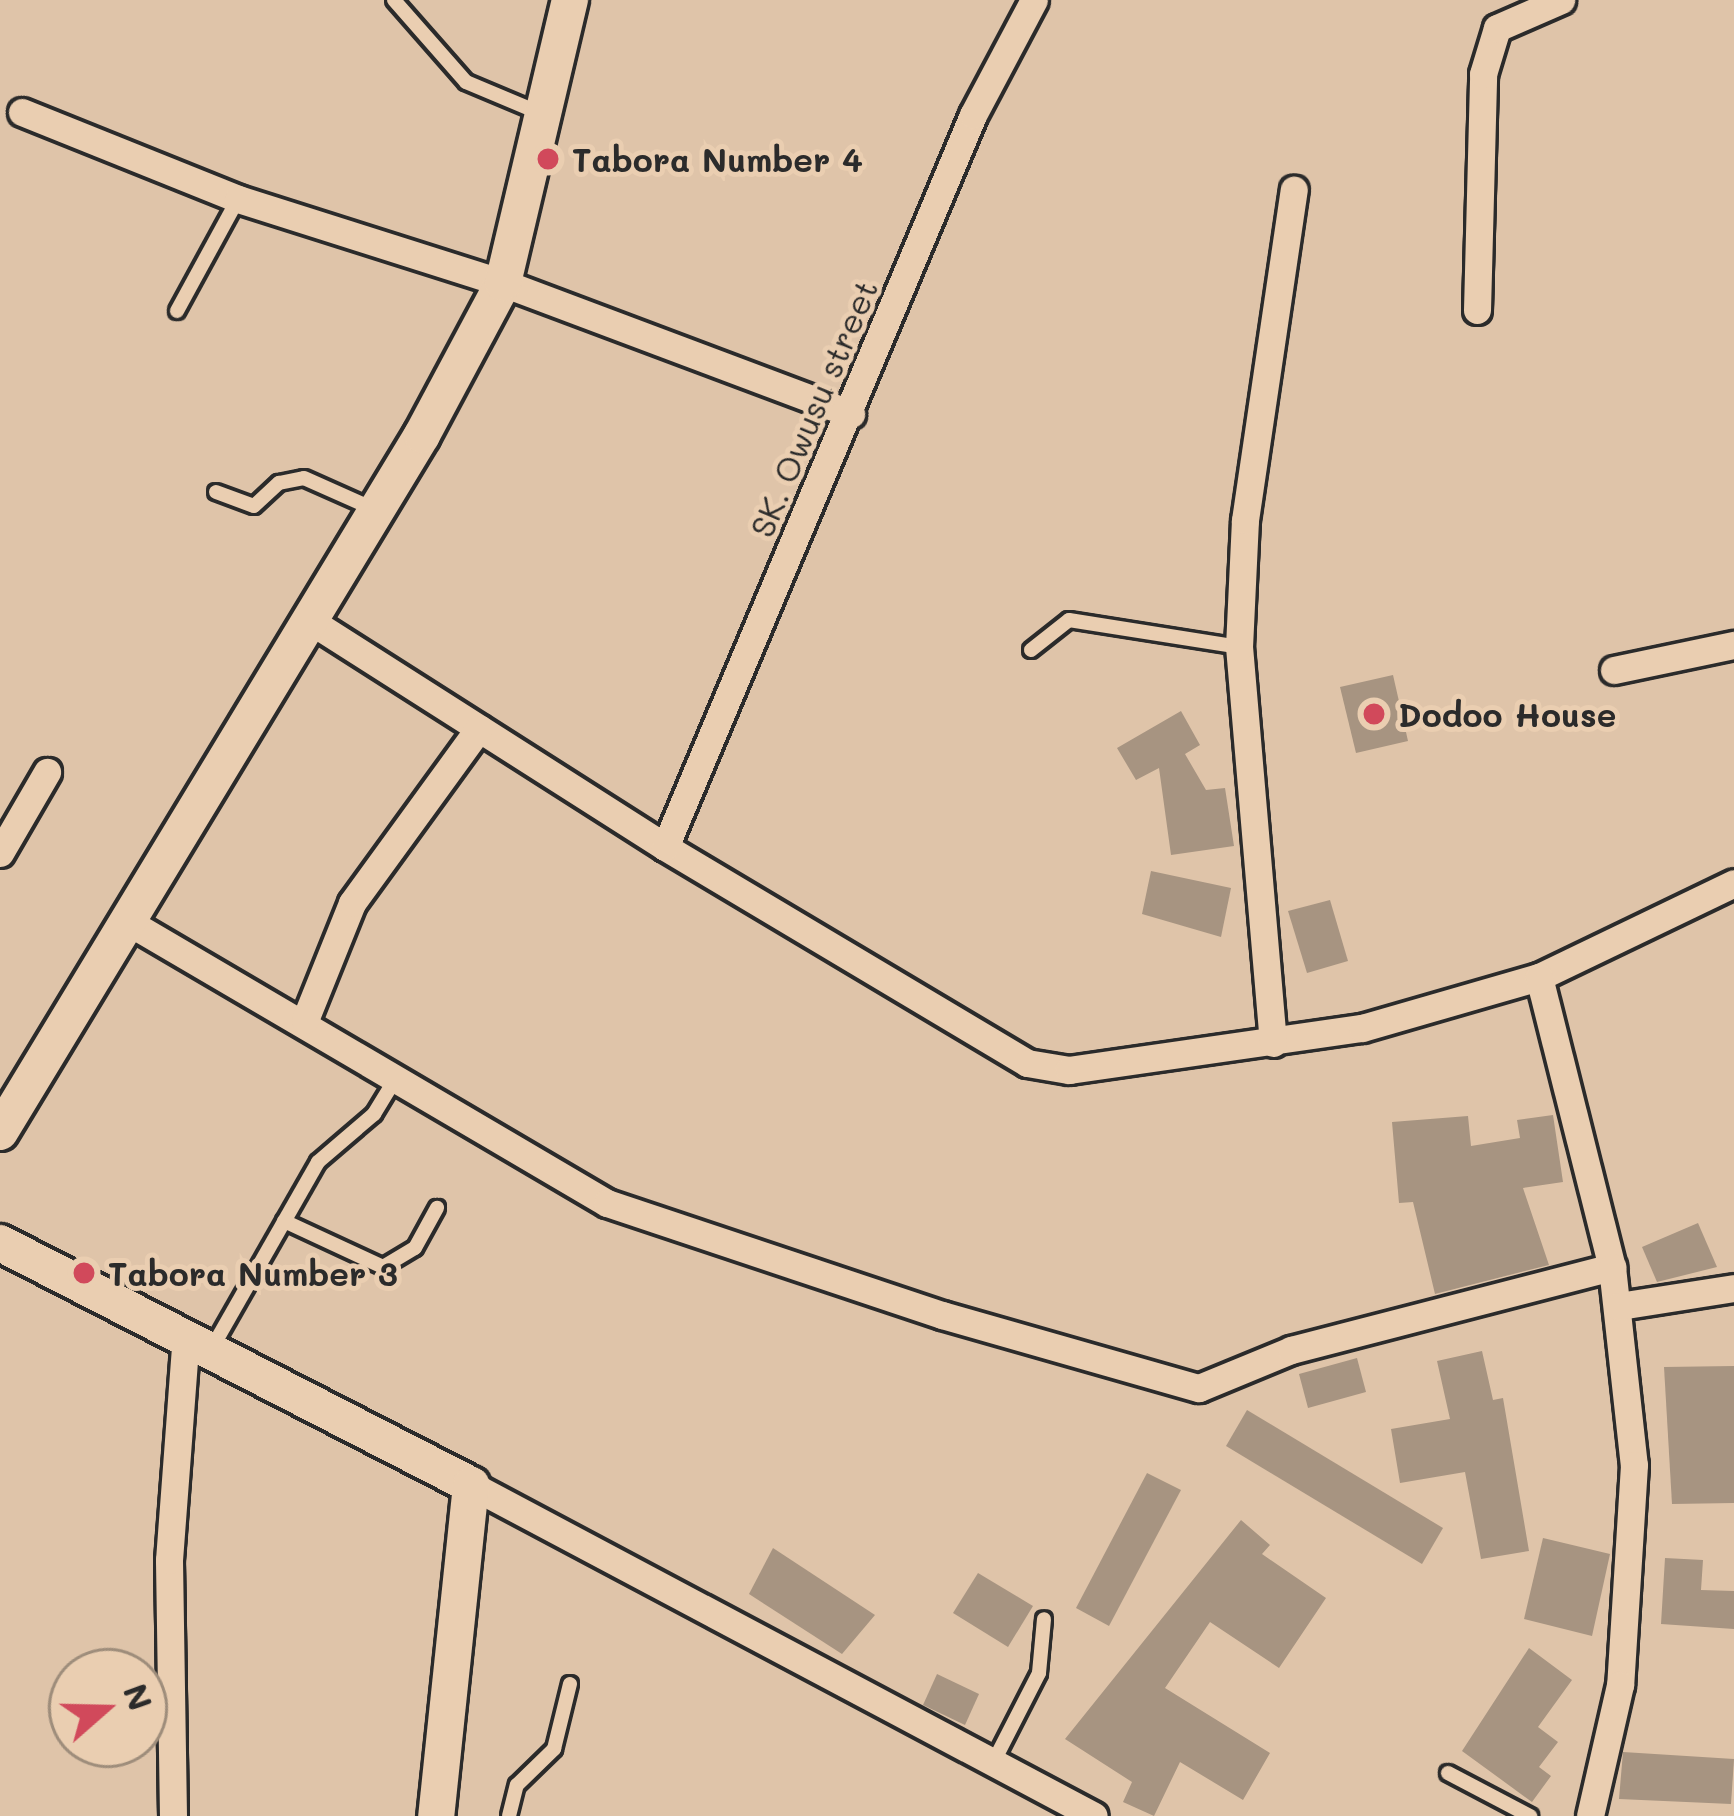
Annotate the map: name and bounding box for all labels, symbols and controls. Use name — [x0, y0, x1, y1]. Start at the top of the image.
place label: Tabora Number 4 — [572, 139, 863, 179]
marker: Tabora Number 4 — [535, 146, 561, 172]
street label: SK. Owusu street — [741, 273, 885, 543]
place label: Dodoo House — [1398, 694, 1616, 734]
marker: Dodoo House — [1361, 701, 1387, 727]
place label: Tabora Number 3 — [108, 1253, 398, 1293]
marker: Tabora Number 3 — [71, 1260, 97, 1286]
north arrow — [48, 1648, 168, 1768]
text: N — [115, 1677, 164, 1716]

